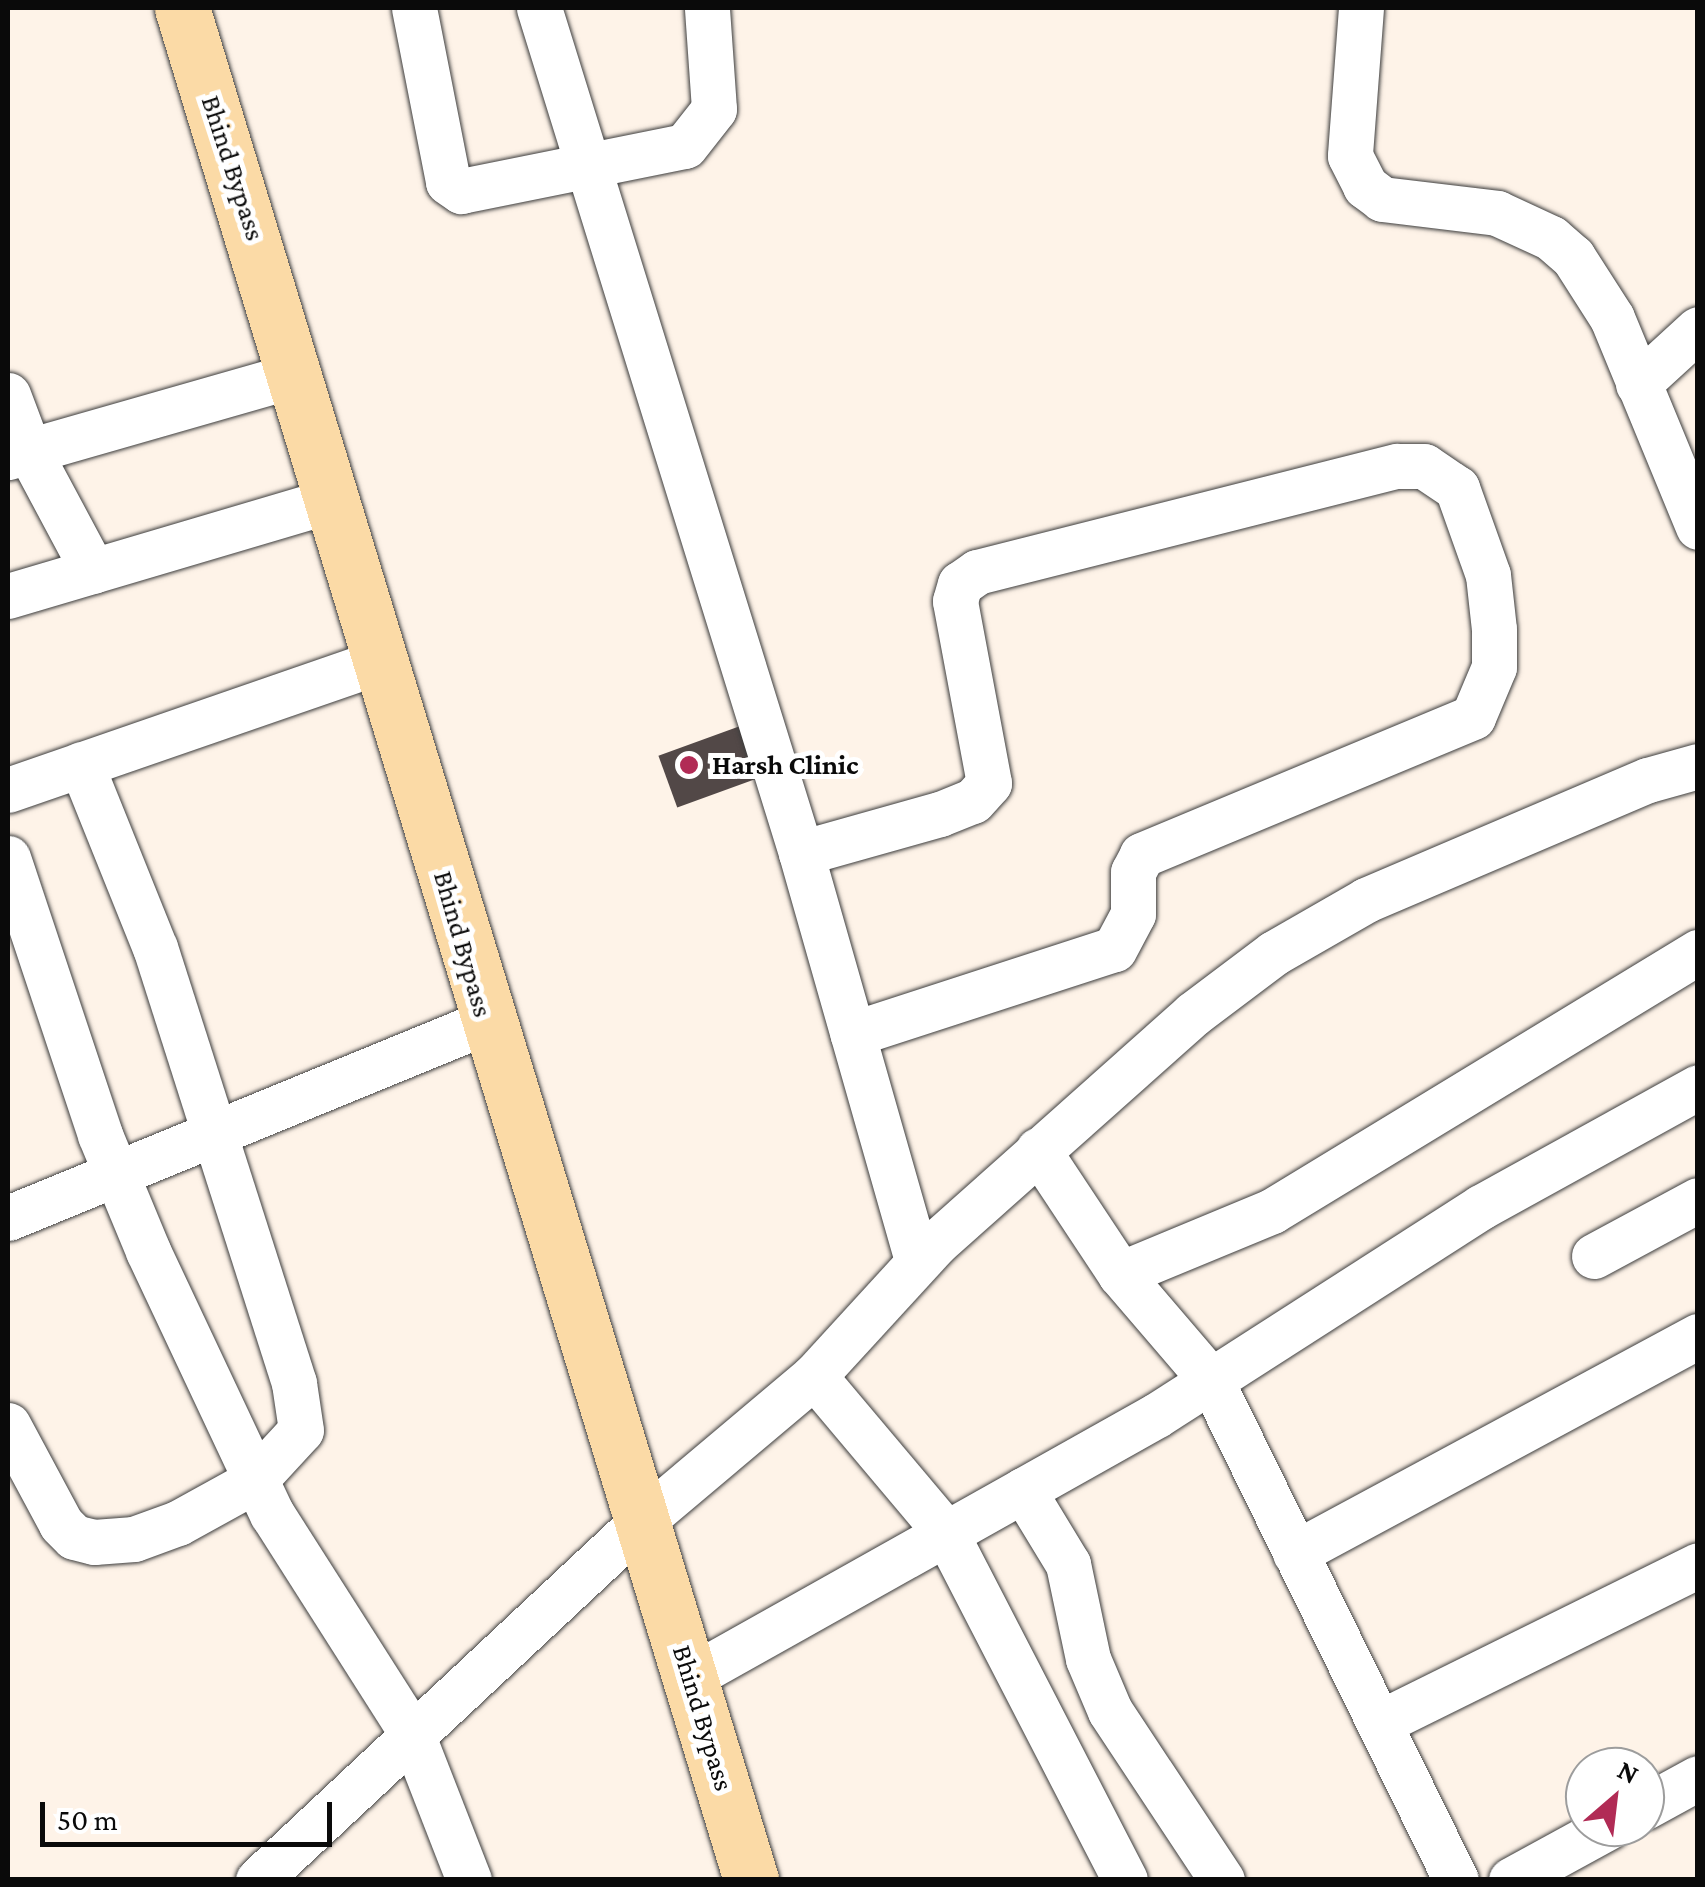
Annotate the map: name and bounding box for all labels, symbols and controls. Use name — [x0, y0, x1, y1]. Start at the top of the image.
street label: Bhind Bypass — [194, 91, 272, 245]
place label: Harsh Clinic — [712, 748, 859, 782]
marker: Harsh Clinic — [676, 752, 702, 778]
street label: Bhind Bypass — [426, 867, 500, 1021]
street label: Bhind Bypass — [665, 1641, 741, 1795]
north arrow — [1565, 1747, 1665, 1847]
text: N — [1613, 1754, 1644, 1790]
scale bar — [45, 1782, 338, 1844]
text: 50 m — [57, 1803, 118, 1836]

